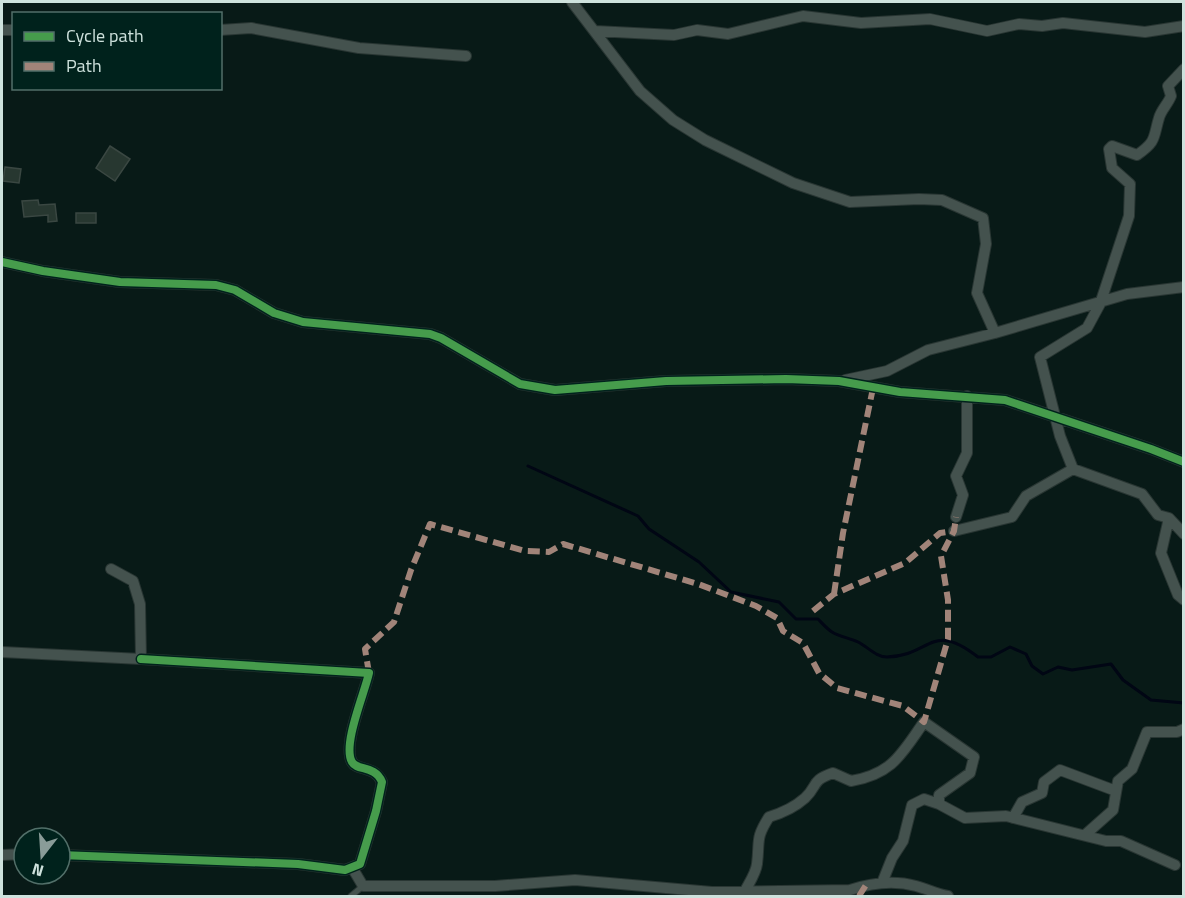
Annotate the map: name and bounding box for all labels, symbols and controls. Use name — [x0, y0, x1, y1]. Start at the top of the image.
legend — [12, 12, 222, 90]
text: Cycle path — [66, 22, 144, 49]
text: Path — [66, 52, 102, 79]
north arrow — [12, 826, 72, 886]
text: N — [29, 857, 46, 883]

